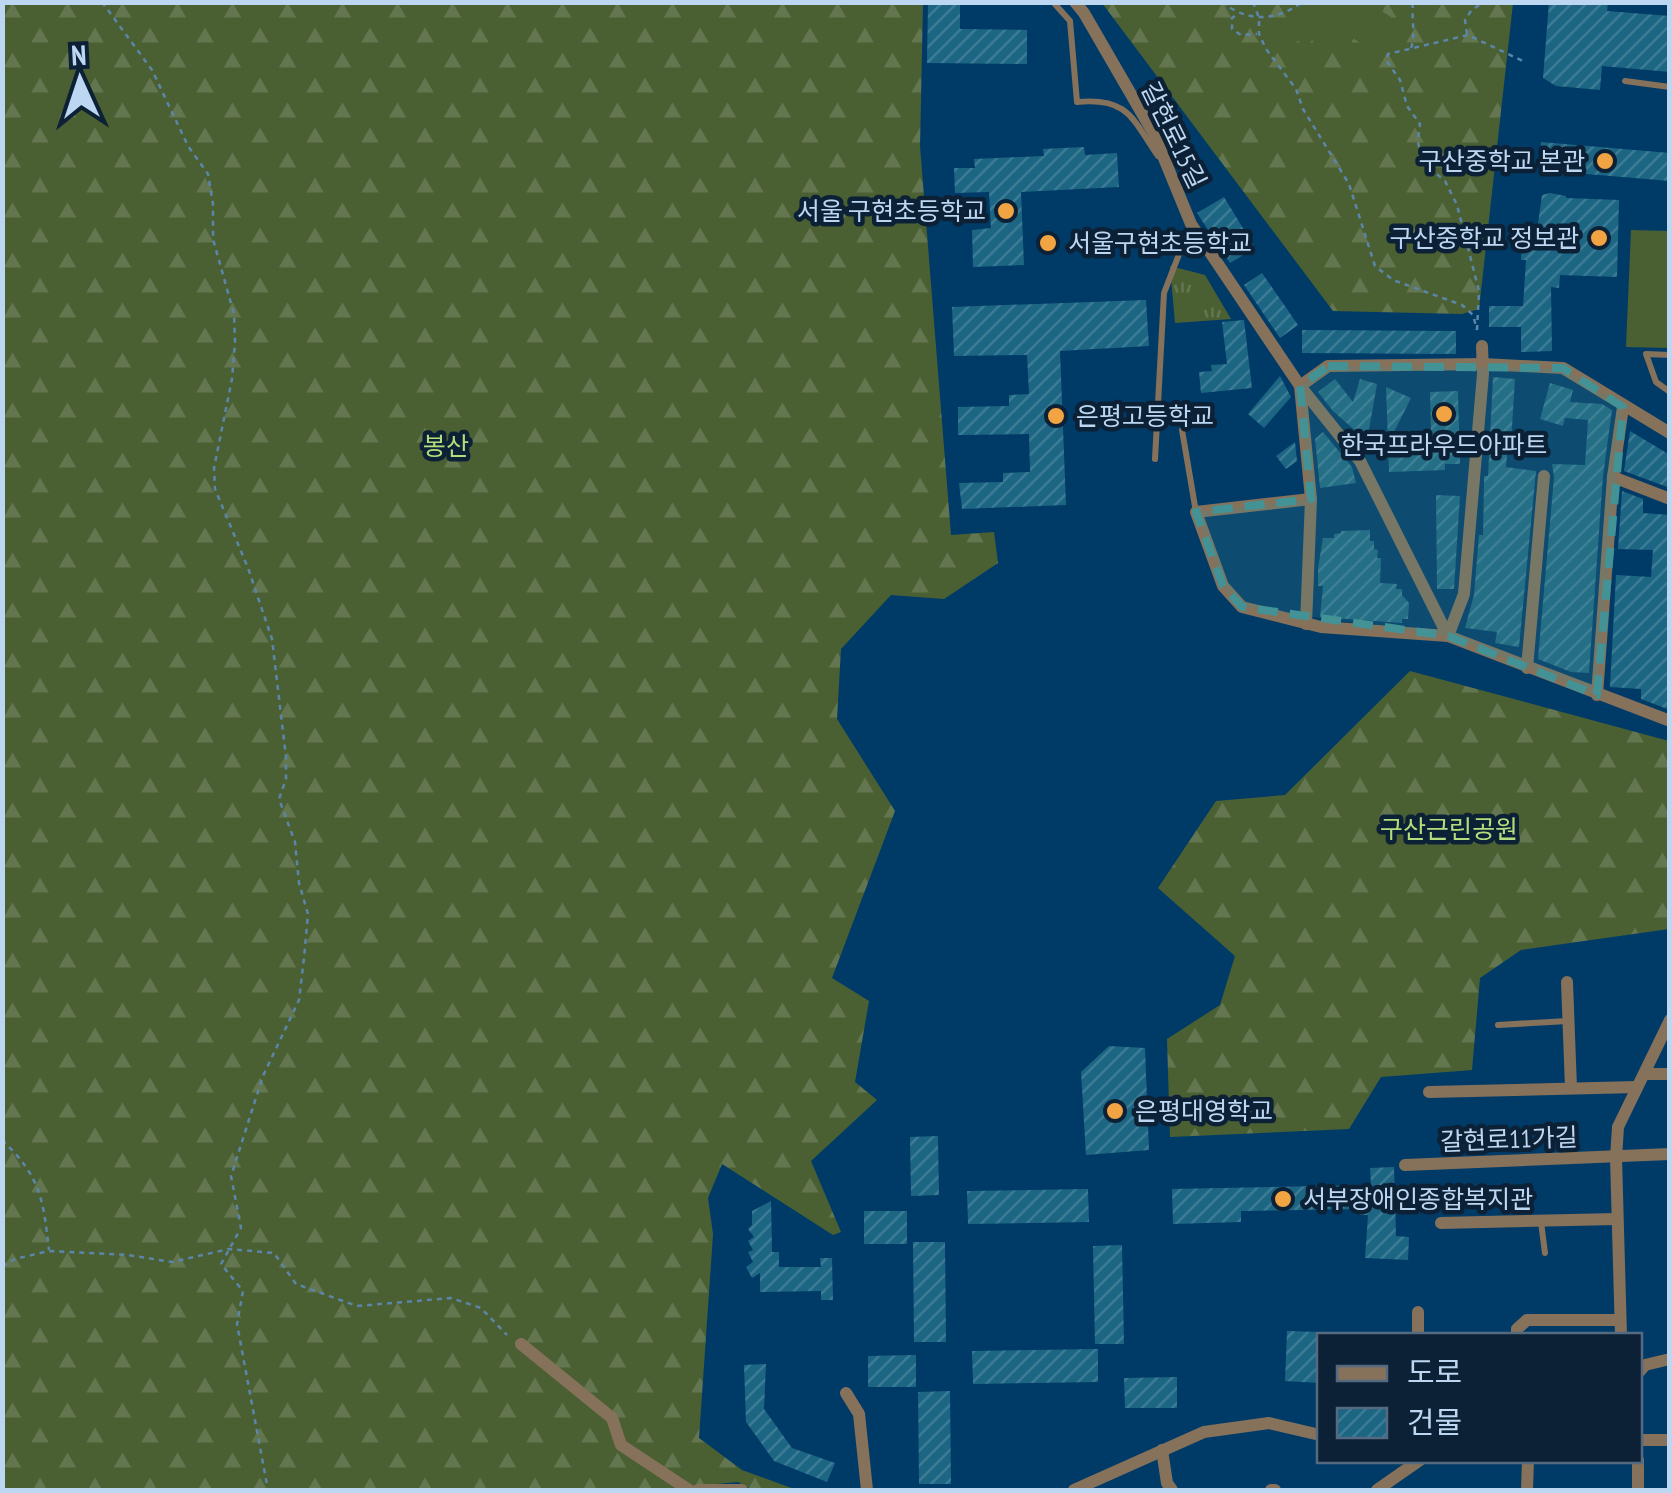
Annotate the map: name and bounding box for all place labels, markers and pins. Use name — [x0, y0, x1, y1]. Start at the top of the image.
place label: 구산중학교 본관 — [1419, 145, 1585, 177]
marker: 구산중학교 본관 — [1594, 150, 1616, 172]
place label: 서울 구현초등학교 — [797, 195, 986, 227]
marker: 서울 구현초등학교 — [995, 200, 1017, 222]
place label: 구산중학교 정보관 — [1390, 222, 1579, 254]
place label: 서울구현초등학교 — [1068, 227, 1252, 259]
marker: 구산중학교 정보관 — [1588, 227, 1610, 249]
marker: 서울구현초등학교 — [1037, 232, 1059, 254]
place label: 은평고등학교 — [1076, 400, 1214, 432]
marker: 한국프라우드아파트 — [1433, 403, 1455, 425]
marker: 은평고등학교 — [1045, 405, 1067, 427]
place label: 한국프라우드아파트 — [1340, 429, 1548, 461]
place label: 은평대영학교 — [1135, 1095, 1273, 1127]
marker: 은평대영학교 — [1104, 1100, 1126, 1122]
place label: 서부장애인종합복지관 — [1303, 1183, 1533, 1215]
marker: 서부장애인종합복지관 — [1272, 1188, 1294, 1210]

